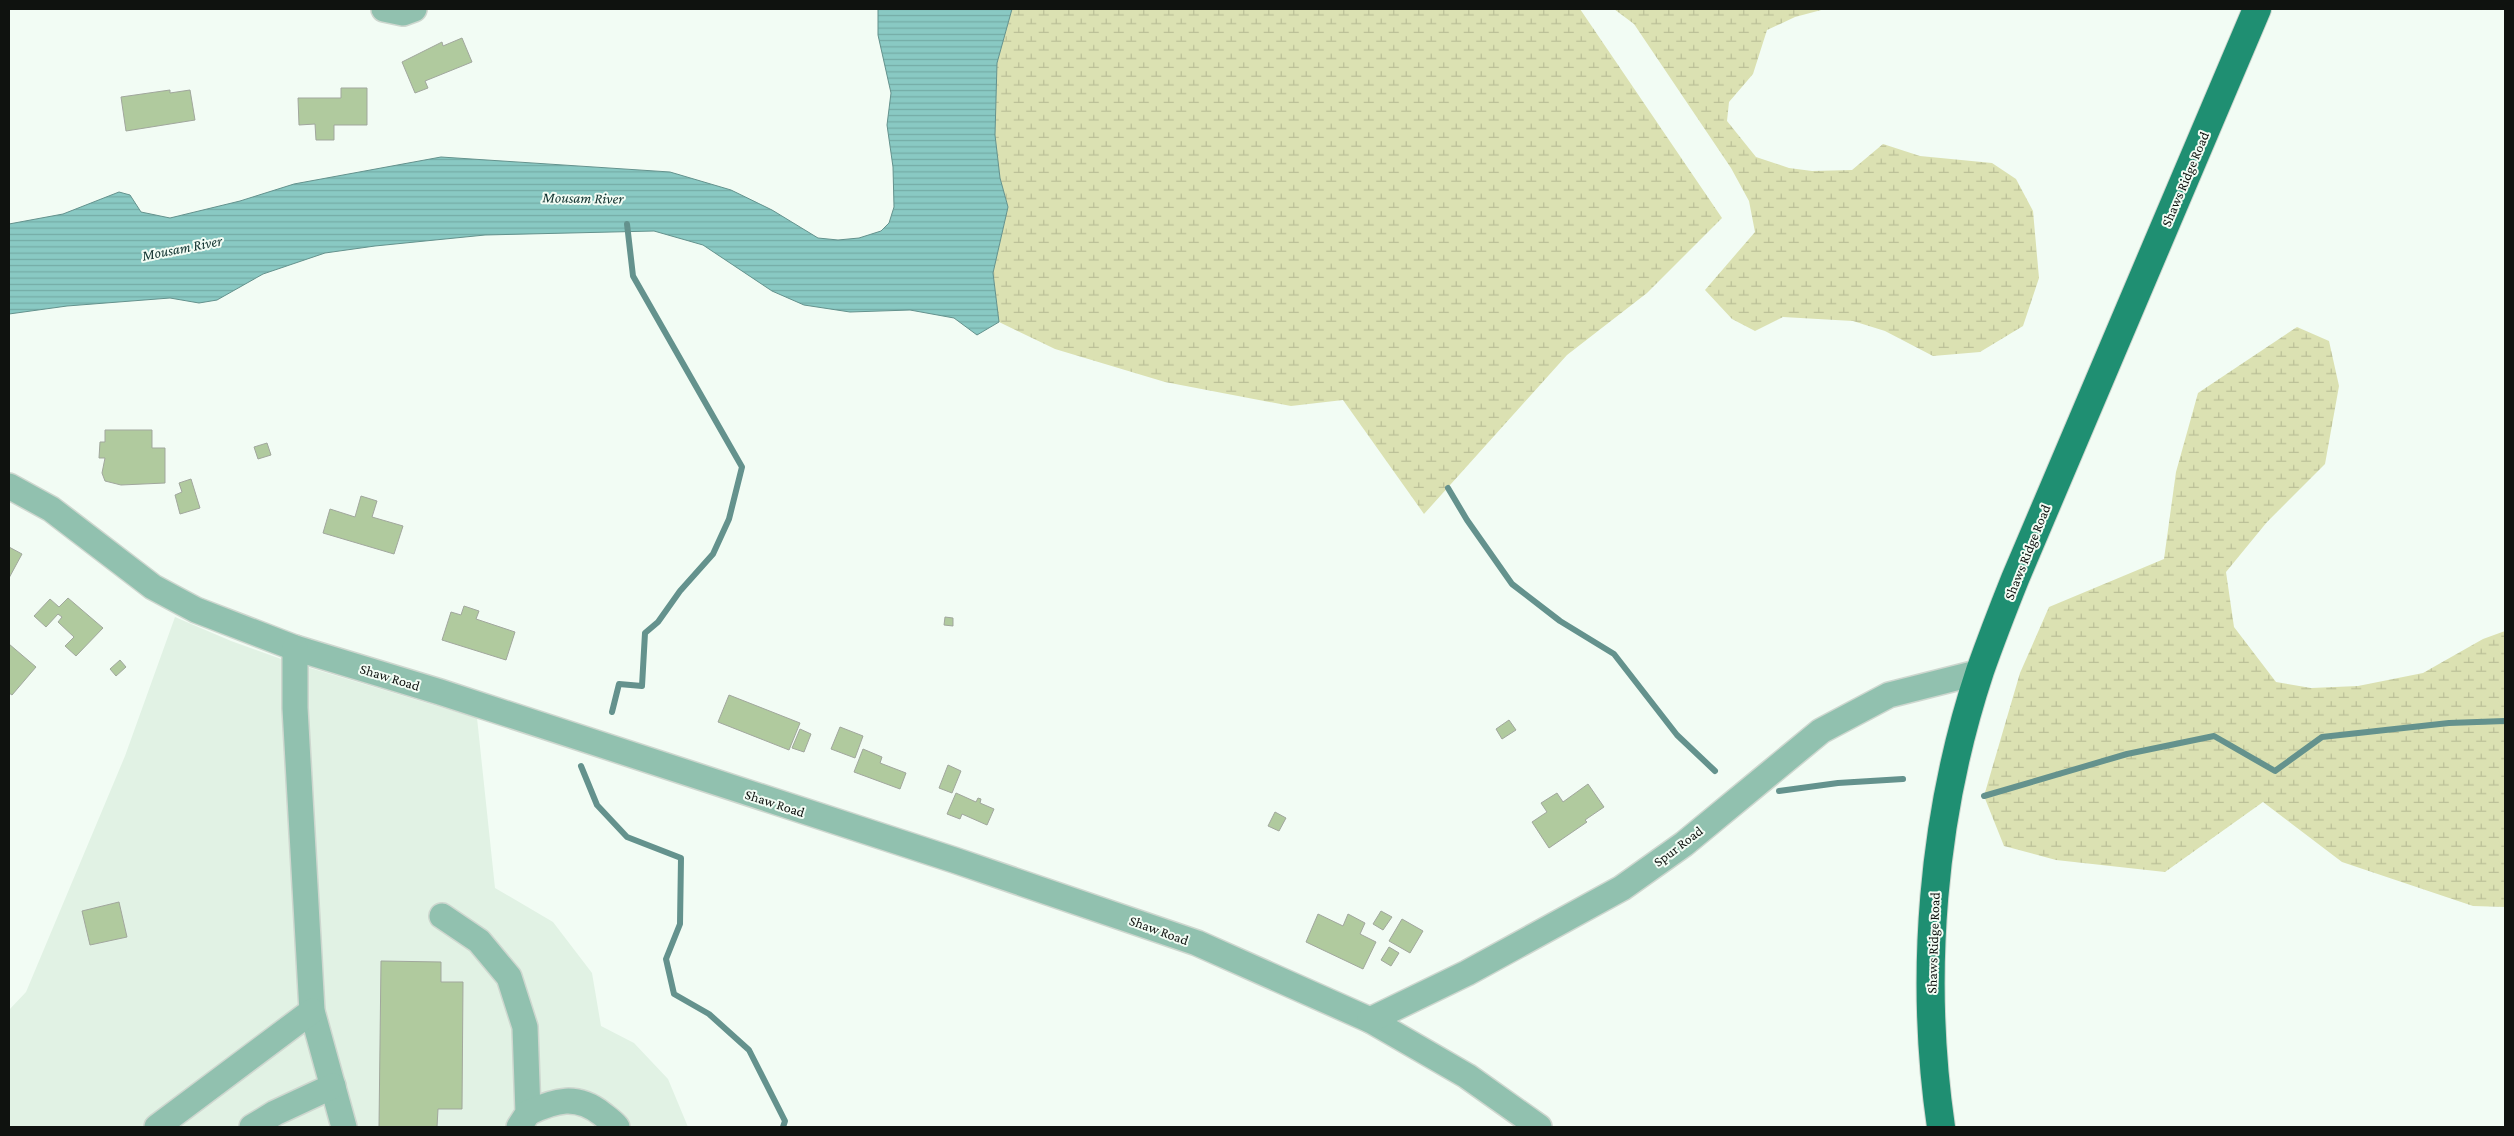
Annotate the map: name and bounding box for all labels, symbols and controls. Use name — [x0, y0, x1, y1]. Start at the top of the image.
street label: Shaws Ridge Road — [2158, 129, 2212, 229]
water label: Mousam River — [541, 189, 625, 207]
water label: Mousam River — [140, 232, 224, 264]
street label: Shaws Ridge Road — [2001, 501, 2054, 602]
street label: Shaw Road — [358, 660, 422, 694]
street label: Shaw Road — [743, 786, 807, 820]
street label: Spur Road — [1650, 822, 1706, 870]
street label: Shaws Ridge Road — [1923, 891, 1943, 994]
street label: Shaw Road — [1127, 912, 1191, 948]

